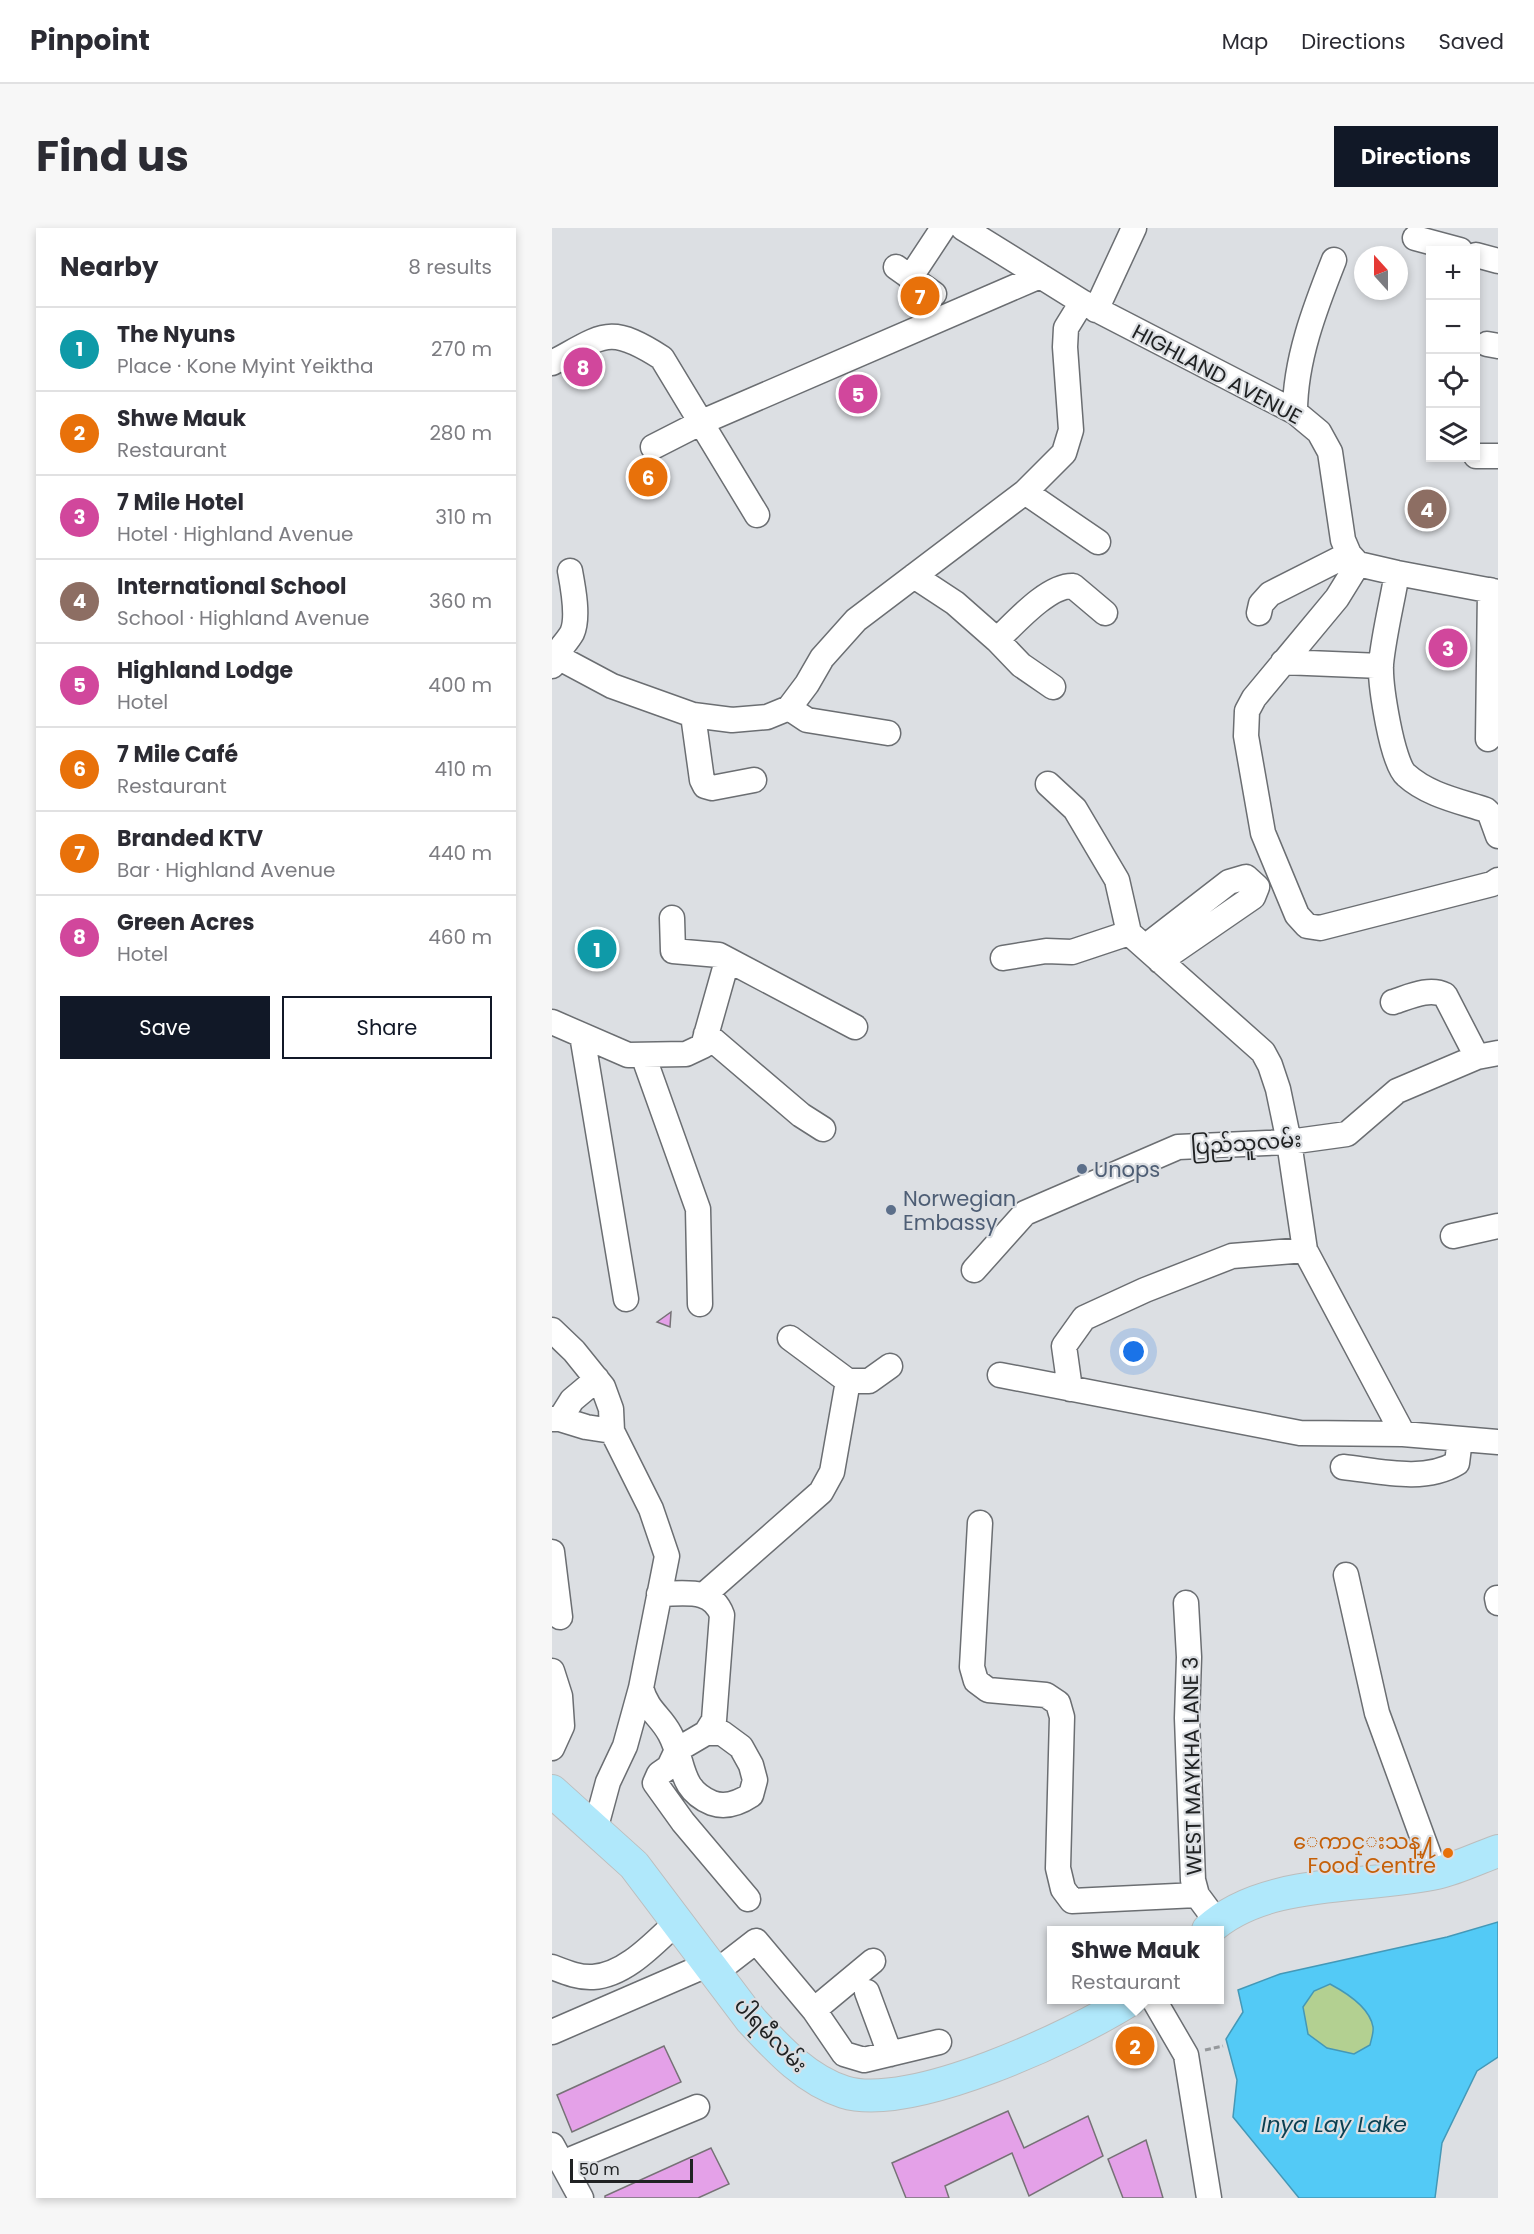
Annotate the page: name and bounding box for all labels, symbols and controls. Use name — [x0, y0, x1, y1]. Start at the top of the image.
text: Pinpoint — [30, 21, 150, 60]
text: Map — [1222, 27, 1268, 56]
text: Directions — [1301, 27, 1405, 56]
text: Saved — [1438, 27, 1504, 56]
button: Directions — [1334, 126, 1498, 187]
text: Find us — [36, 127, 189, 186]
north arrow — [1354, 246, 1408, 300]
map controls — [1426, 246, 1480, 462]
button: + — [1426, 246, 1480, 300]
text: Nearby — [60, 249, 158, 285]
text: 8 results — [408, 253, 492, 281]
pin: 7 — [900, 274, 940, 318]
button: − — [1426, 300, 1480, 354]
street label: HIGHLAND AVENUE — [1127, 317, 1307, 431]
text: The Nyuns — [117, 319, 235, 350]
text: 1 — [76, 335, 83, 363]
text: 270 m — [431, 335, 492, 363]
pin: 8 — [564, 344, 603, 390]
text: Place · Kone Myint Yeiktha — [117, 352, 374, 380]
button: locate — [1426, 354, 1480, 408]
pin: 5 — [838, 372, 878, 416]
text: Shwe Mauk — [117, 403, 246, 434]
button: layers — [1426, 408, 1480, 462]
text: 2 — [74, 419, 85, 447]
text: 280 m — [429, 419, 492, 447]
text: Restaurant — [117, 436, 227, 464]
pin: 6 — [628, 454, 668, 500]
pin: 4 — [1408, 486, 1446, 532]
text: 7 Mile Hotel — [117, 487, 244, 518]
text: 3 — [73, 503, 86, 531]
text: 310 m — [435, 503, 492, 531]
text: Hotel · Highland Avenue — [117, 520, 353, 548]
text: International School — [117, 571, 347, 602]
text: 4 — [73, 587, 86, 615]
text: 360 m — [429, 587, 492, 615]
text: School · Highland Avenue — [117, 604, 369, 632]
pin: 3 — [1428, 626, 1468, 670]
text: Highland Lodge — [117, 655, 293, 686]
text: 5 — [73, 671, 86, 699]
text: 400 m — [428, 671, 492, 699]
text: Hotel — [117, 688, 168, 716]
text: 7 Mile Café — [117, 739, 238, 770]
text: 6 — [73, 755, 86, 783]
text: 410 m — [435, 755, 492, 783]
text: Restaurant — [117, 772, 227, 800]
text: Branded KTV — [117, 823, 263, 854]
text: 7 — [74, 839, 85, 867]
text: 440 m — [428, 839, 492, 867]
text: Bar · Highland Avenue — [117, 856, 335, 884]
text: Green Acres — [117, 907, 255, 938]
text: 8 — [73, 923, 86, 951]
text: 460 m — [428, 923, 492, 951]
pin: 1 — [578, 926, 616, 972]
text: Hotel — [117, 940, 168, 968]
button: Save — [60, 996, 270, 1059]
button: Share — [282, 996, 492, 1059]
street label: ပြည်သူလမ်း — [1190, 1124, 1303, 1164]
place label: Unops — [1094, 1155, 1160, 1184]
marker: Unops — [1075, 1162, 1089, 1176]
place label: Norwegian Embassy — [903, 1184, 1016, 1237]
marker: Norwegian Embassy — [884, 1203, 898, 1217]
your location — [1119, 1337, 1148, 1366]
street label: WEST MAYKHA LANE 3 — [1176, 1656, 1208, 1876]
place label: ေကာင္းသန္႔ Food Centre — [1293, 1827, 1437, 1880]
marker: ေကာင္းသန္႔ Food Centre — [1441, 1846, 1455, 1860]
popup — [1047, 1926, 1224, 2004]
text: Shwe Mauk — [1071, 1935, 1200, 1966]
text: Restaurant — [1071, 1968, 1181, 1996]
street label: ပါရမီလမ်း — [726, 1991, 815, 2081]
pin: 2 — [1116, 2024, 1154, 2068]
water label: Inya Lay Lake — [1261, 2109, 1407, 2140]
scale bar — [570, 2156, 693, 2184]
text: 50 m — [579, 2158, 620, 2181]

